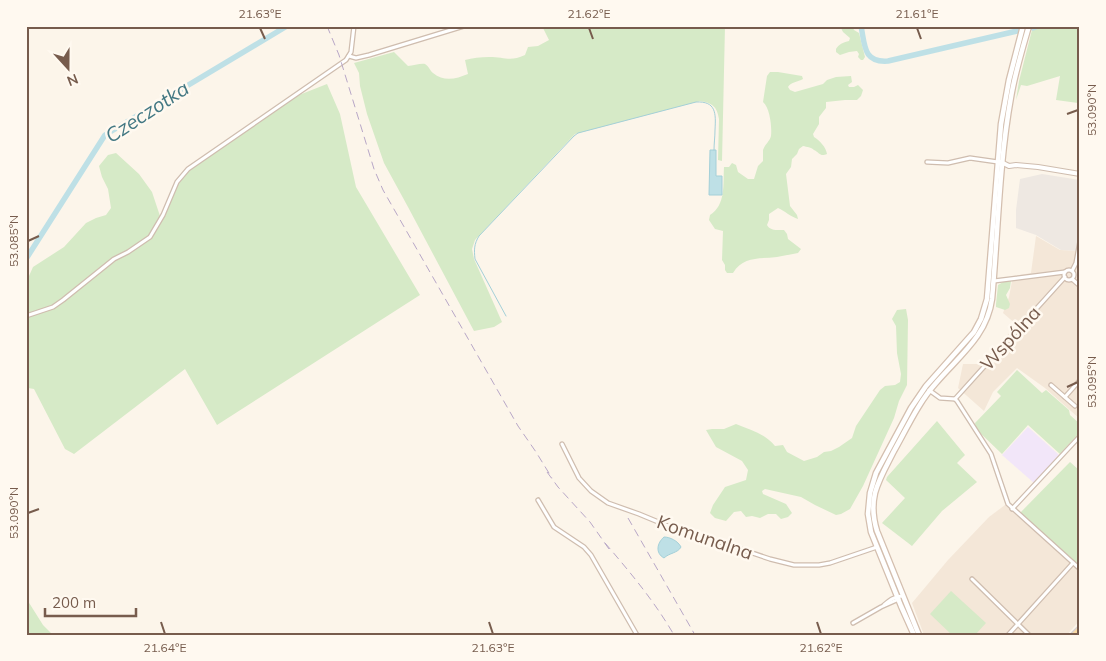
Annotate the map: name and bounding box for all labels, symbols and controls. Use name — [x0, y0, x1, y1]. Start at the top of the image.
text: 21.63°E — [238, 6, 282, 21]
text: 21.62°E — [567, 6, 611, 21]
text: 21.61°E — [895, 6, 939, 21]
north arrow — [42, 42, 92, 92]
text: N — [64, 70, 81, 90]
water label: Czeczotka — [100, 75, 193, 148]
text: 53.090°N — [1084, 84, 1099, 136]
text: 53.085°N — [6, 215, 21, 267]
street label: Wspólna — [975, 301, 1045, 375]
text: 53.095°N — [1084, 356, 1099, 408]
text: 53.090°N — [6, 487, 21, 539]
street label: Komunalna — [654, 509, 756, 565]
scale bar — [45, 586, 136, 618]
text: 200 m — [52, 593, 96, 612]
text: 21.64°E — [143, 640, 187, 655]
text: 21.63°E — [471, 640, 515, 655]
text: 21.62°E — [799, 640, 843, 655]

